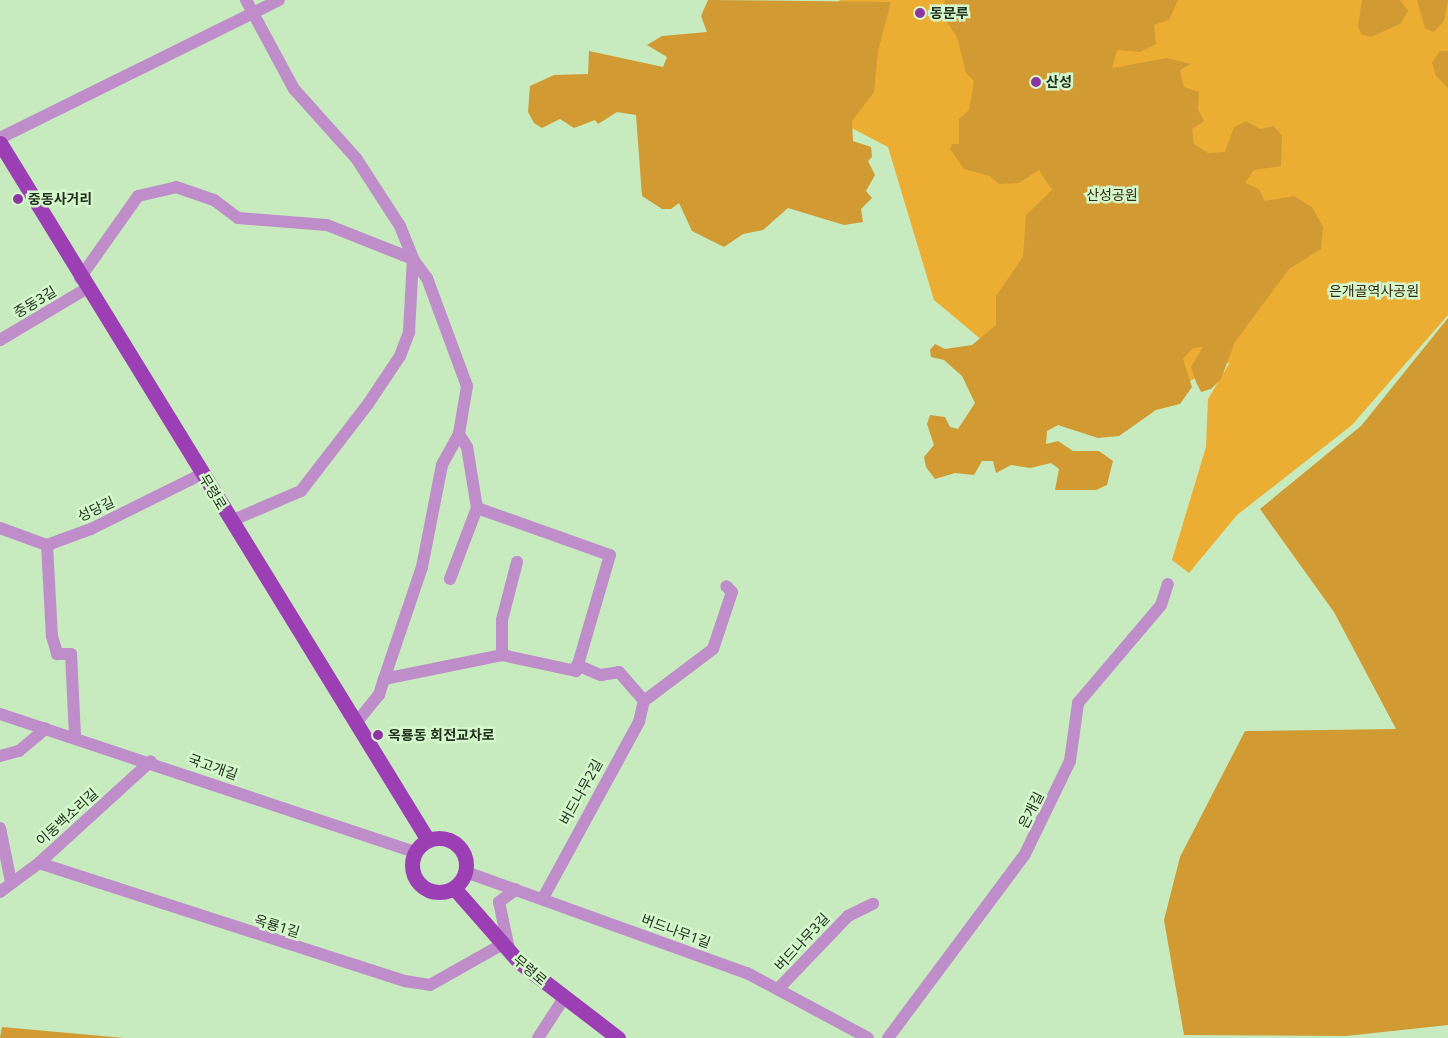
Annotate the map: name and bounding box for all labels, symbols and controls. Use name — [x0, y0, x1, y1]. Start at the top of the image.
place label: 동문루 — [930, 5, 969, 21]
marker: 동문루 — [914, 7, 926, 19]
place label: 산성 — [1046, 74, 1072, 90]
marker: 산성 — [1030, 76, 1042, 88]
park label: 산성공원 — [1086, 187, 1138, 203]
place label: 중동사거리 — [28, 191, 92, 207]
marker: 중동사거리 — [12, 193, 24, 205]
street label: 중동3길 — [11, 283, 59, 321]
park label: 은개골역사공원 — [1329, 283, 1419, 299]
street label: 무령로 — [196, 471, 230, 513]
street label: 성당길 — [75, 493, 117, 525]
place label: 옥룡동 회전교차로 — [388, 727, 495, 743]
marker: 옥룡동 회전교차로 — [372, 729, 384, 741]
street label: 국고개길 — [186, 751, 240, 783]
street label: 버드나무2길 — [556, 756, 606, 828]
street label: 이동백소리길 — [33, 785, 101, 849]
street label: 은개길 — [1015, 789, 1047, 831]
street label: 버드나무3길 — [771, 910, 833, 974]
street label: 옥룡1길 — [252, 911, 302, 941]
street label: 버드나무1길 — [639, 911, 713, 951]
street label: 무령로 — [510, 951, 550, 989]

